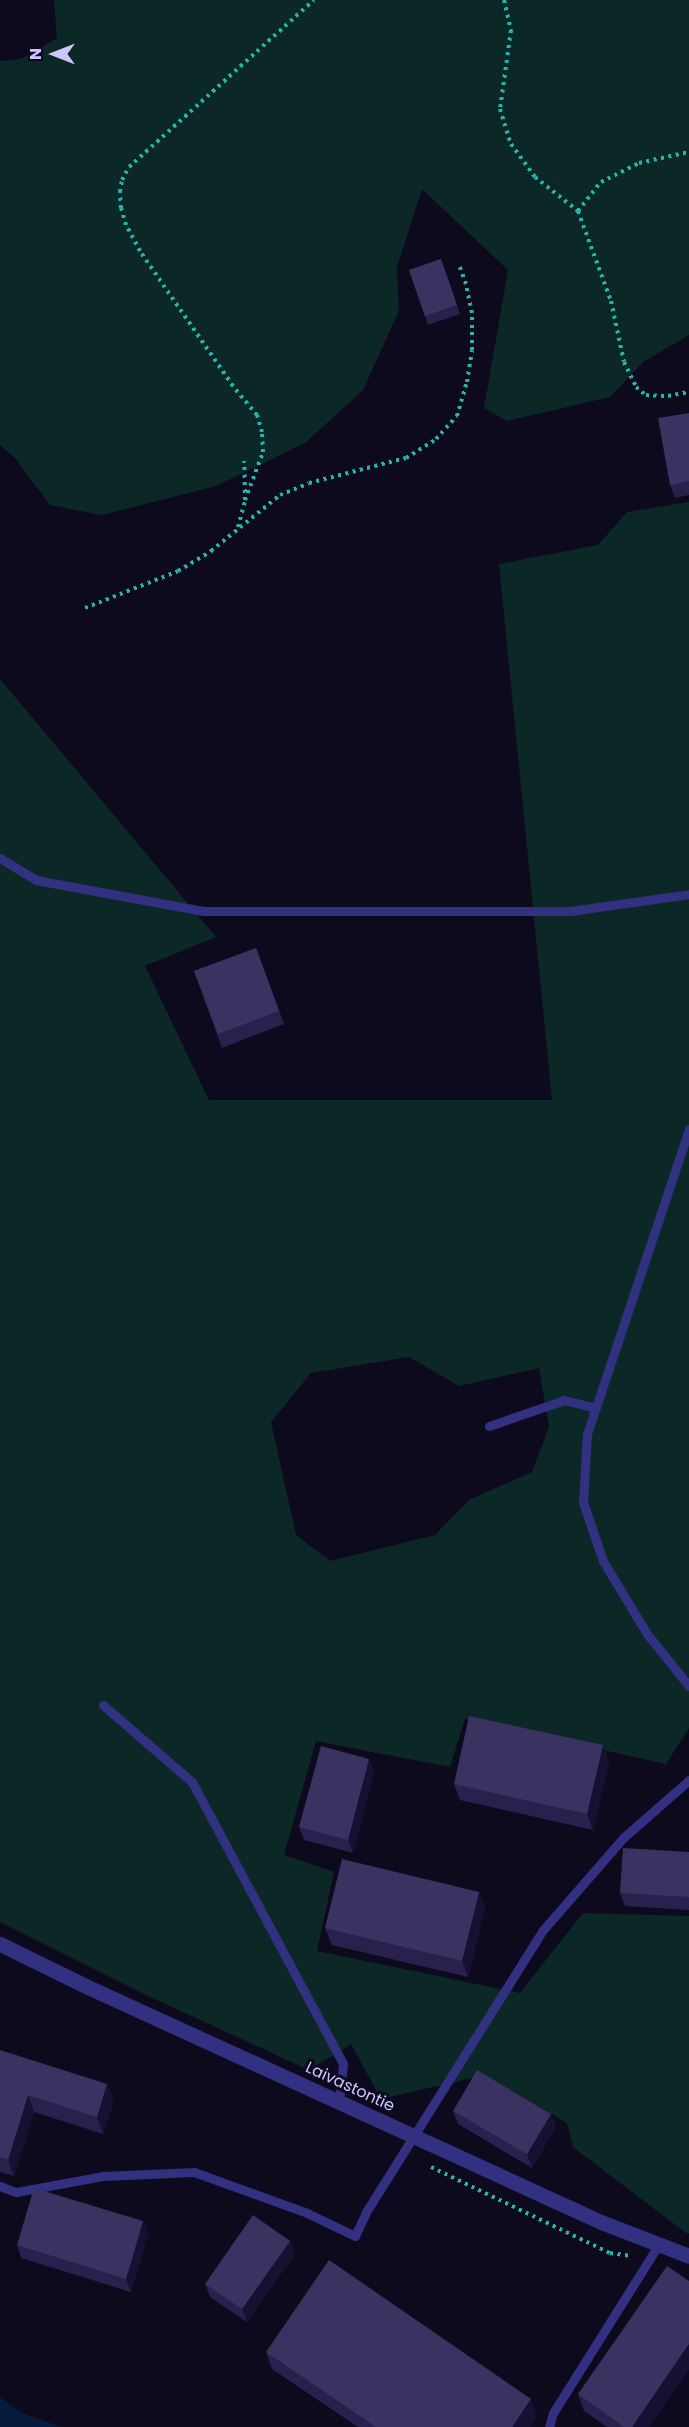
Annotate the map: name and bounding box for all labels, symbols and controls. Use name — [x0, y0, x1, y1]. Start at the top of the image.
north arrow — [24, 24, 84, 84]
text: N — [24, 48, 47, 60]
street label: Laivastontie — [303, 2058, 397, 2116]

